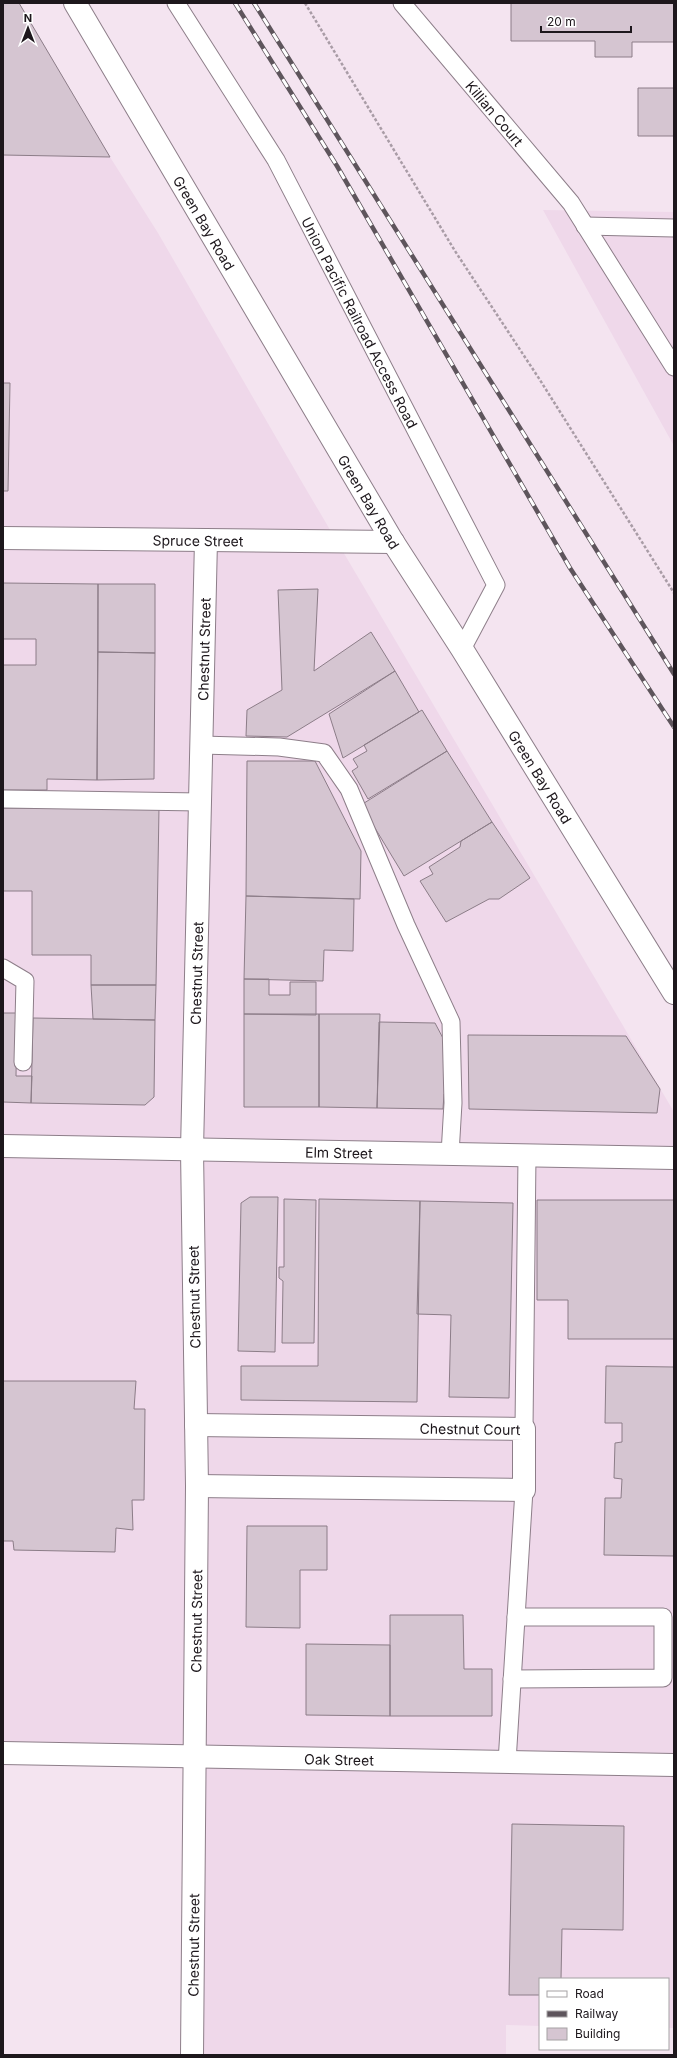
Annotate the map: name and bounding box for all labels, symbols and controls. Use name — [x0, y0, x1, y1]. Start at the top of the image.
north arrow — [8, 8, 48, 48]
scale bar — [541, 8, 631, 34]
text: N — [24, 11, 32, 25]
text: 20 m — [547, 14, 576, 29]
street label: Killian Court — [463, 77, 528, 149]
street label: Green Bay Road — [170, 172, 239, 273]
street label: Union Pacific Railroad Access Road — [298, 214, 422, 431]
street label: Green Bay Road — [335, 451, 404, 552]
street label: Spruce Street — [153, 531, 244, 549]
street label: Chestnut Street — [194, 597, 213, 701]
street label: Green Bay Road — [505, 727, 576, 826]
street label: Chestnut Street — [186, 921, 206, 1025]
street label: Elm Street — [305, 1143, 373, 1161]
street label: Chestnut Street — [185, 1245, 203, 1349]
street label: Chestnut Court — [419, 1419, 521, 1437]
street label: Chestnut Street — [187, 1569, 205, 1673]
street label: Oak Street — [304, 1750, 374, 1768]
street label: Chestnut Street — [184, 1893, 202, 1997]
legend — [539, 1978, 669, 2050]
text: Road — [575, 1986, 604, 2001]
text: Railway — [575, 2006, 619, 2021]
text: Building — [575, 2026, 620, 2041]

